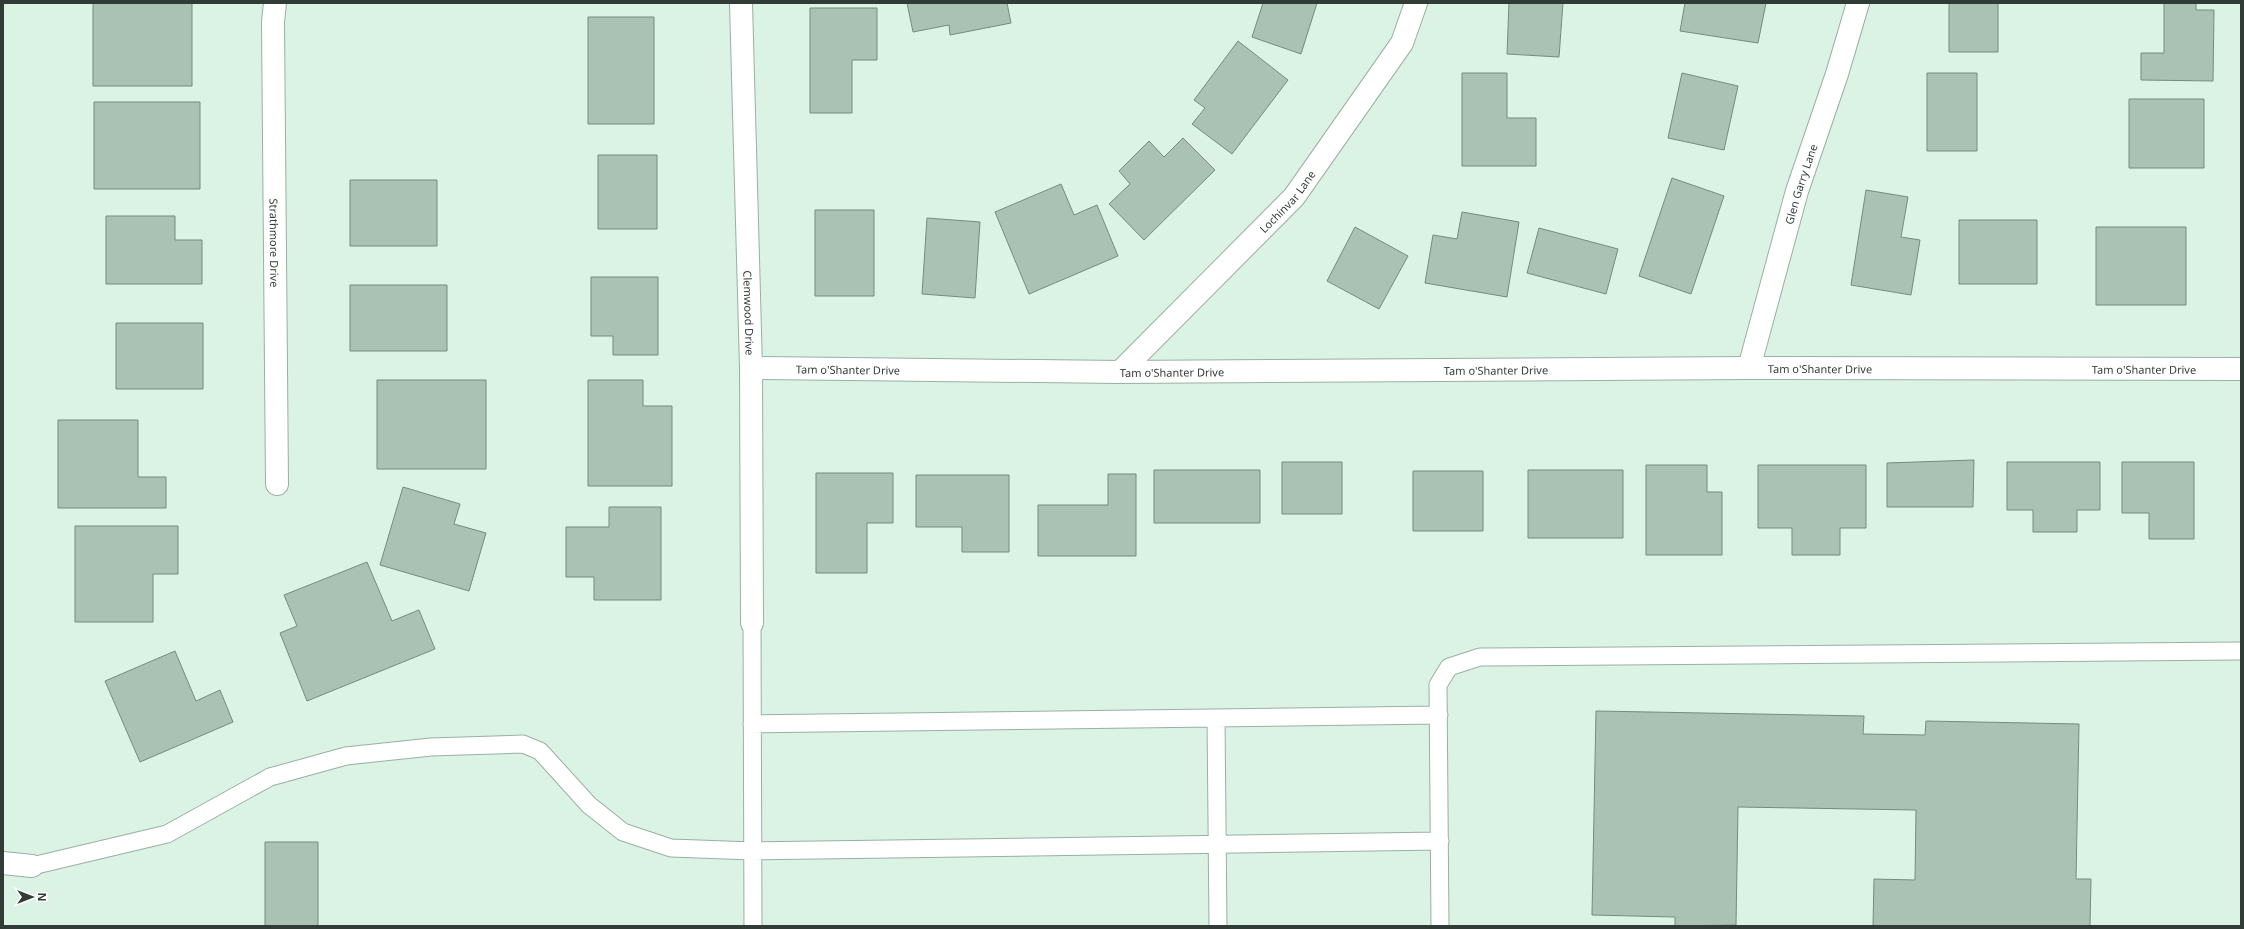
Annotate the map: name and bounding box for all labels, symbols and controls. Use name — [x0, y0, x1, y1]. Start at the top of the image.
street label: Glen Garry Lane — [1781, 142, 1820, 226]
street label: Lochinvar Lane — [1256, 167, 1318, 236]
street label: Strathmore Drive — [267, 198, 283, 287]
street label: Clemwood Drive — [741, 270, 758, 356]
street label: Tam o'Shanter Drive — [796, 361, 900, 377]
street label: Tam o'Shanter Drive — [1768, 361, 1872, 376]
street label: Tam o'Shanter Drive — [2092, 361, 2196, 376]
street label: Tam o'Shanter Drive — [1444, 362, 1548, 377]
street label: Tam o'Shanter Drive — [1120, 364, 1224, 380]
north arrow — [12, 877, 52, 917]
text: N — [35, 893, 50, 901]

